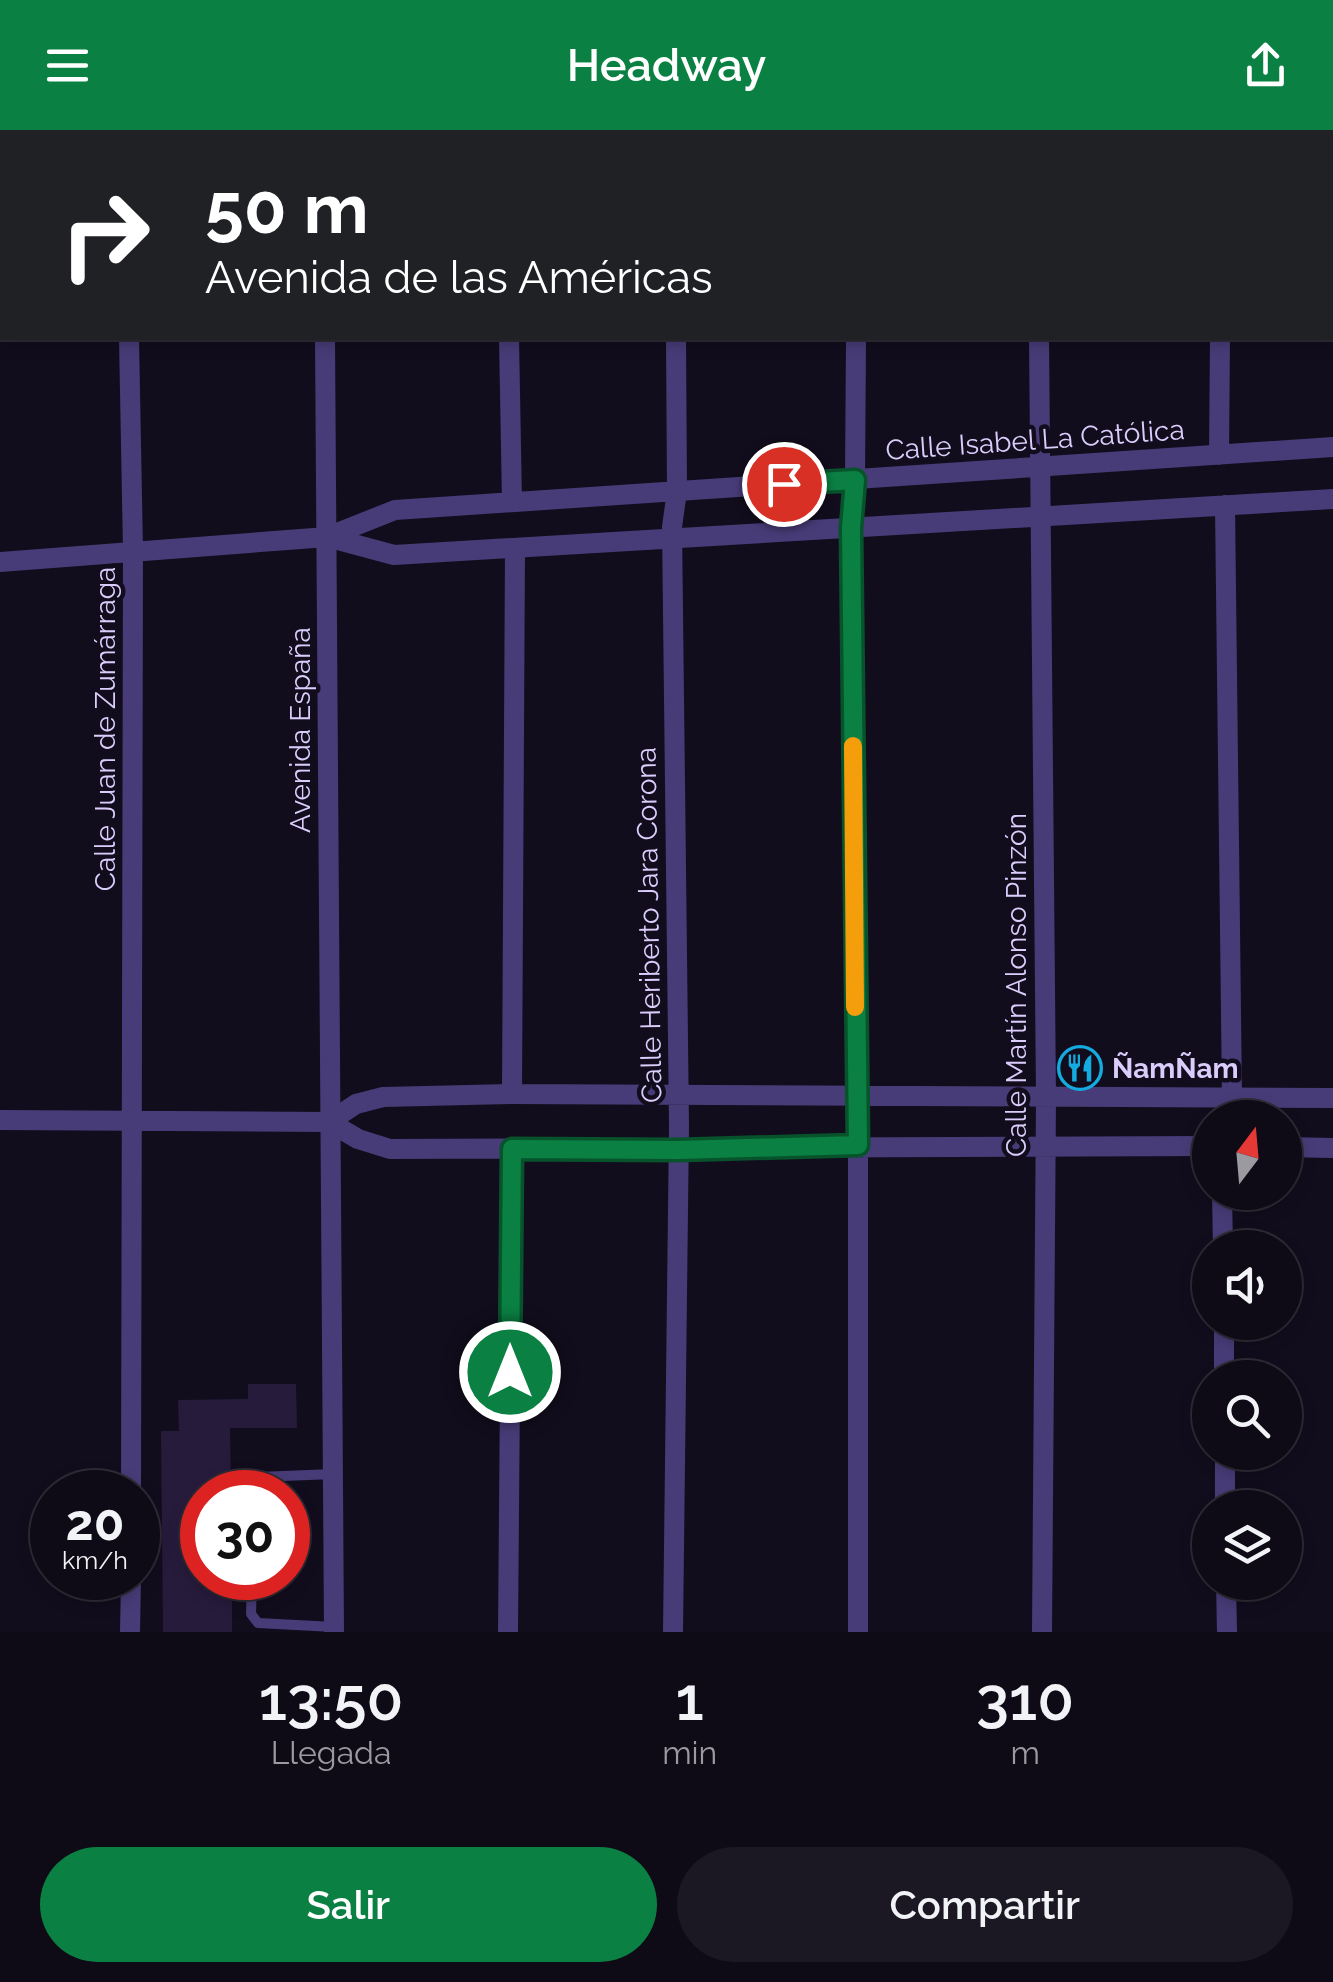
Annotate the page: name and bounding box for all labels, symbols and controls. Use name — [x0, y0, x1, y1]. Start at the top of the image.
icon: menu — [40, 38, 95, 93]
icon: share — [1238, 38, 1293, 93]
text: Headway — [567, 39, 766, 92]
text: 50 m — [205, 167, 369, 249]
icon: right — [40, 170, 170, 300]
text: Avenida de las Américas — [205, 251, 713, 304]
street label: Calle Isabel La Católica — [884, 413, 1186, 467]
pin — [742, 442, 827, 527]
icon: arrive — [757, 457, 812, 512]
street label: Calle Juan de Zumárraga — [89, 567, 122, 891]
street label: Avenida España — [284, 627, 317, 833]
street label: Calle Heriberto Jara Corona — [629, 747, 669, 1103]
street label: Calle Martín Alonso Pinzón — [1000, 813, 1033, 1157]
restaurant icon: ÑamÑam — [1057, 1045, 1103, 1091]
place label: ÑamÑam — [1112, 1052, 1239, 1085]
north arrow — [1192, 1100, 1302, 1210]
map controls — [1192, 1100, 1302, 1600]
button: sound — [1192, 1230, 1302, 1340]
position arrow — [458, 1320, 562, 1424]
button: search — [1192, 1360, 1302, 1470]
speed limit sign: 30 — [180, 1470, 310, 1600]
button: layers — [1192, 1490, 1302, 1600]
text: 20 — [66, 1493, 124, 1552]
text: km/h — [62, 1545, 128, 1575]
text: 13:50 — [259, 1664, 403, 1734]
text: 1 — [676, 1664, 704, 1734]
text: 310 — [976, 1664, 1074, 1734]
text: Llegada — [271, 1734, 391, 1771]
text: min — [662, 1734, 717, 1771]
text: m — [1010, 1734, 1040, 1771]
button: Salir — [40, 1847, 657, 1962]
button: Compartir — [677, 1847, 1293, 1962]

